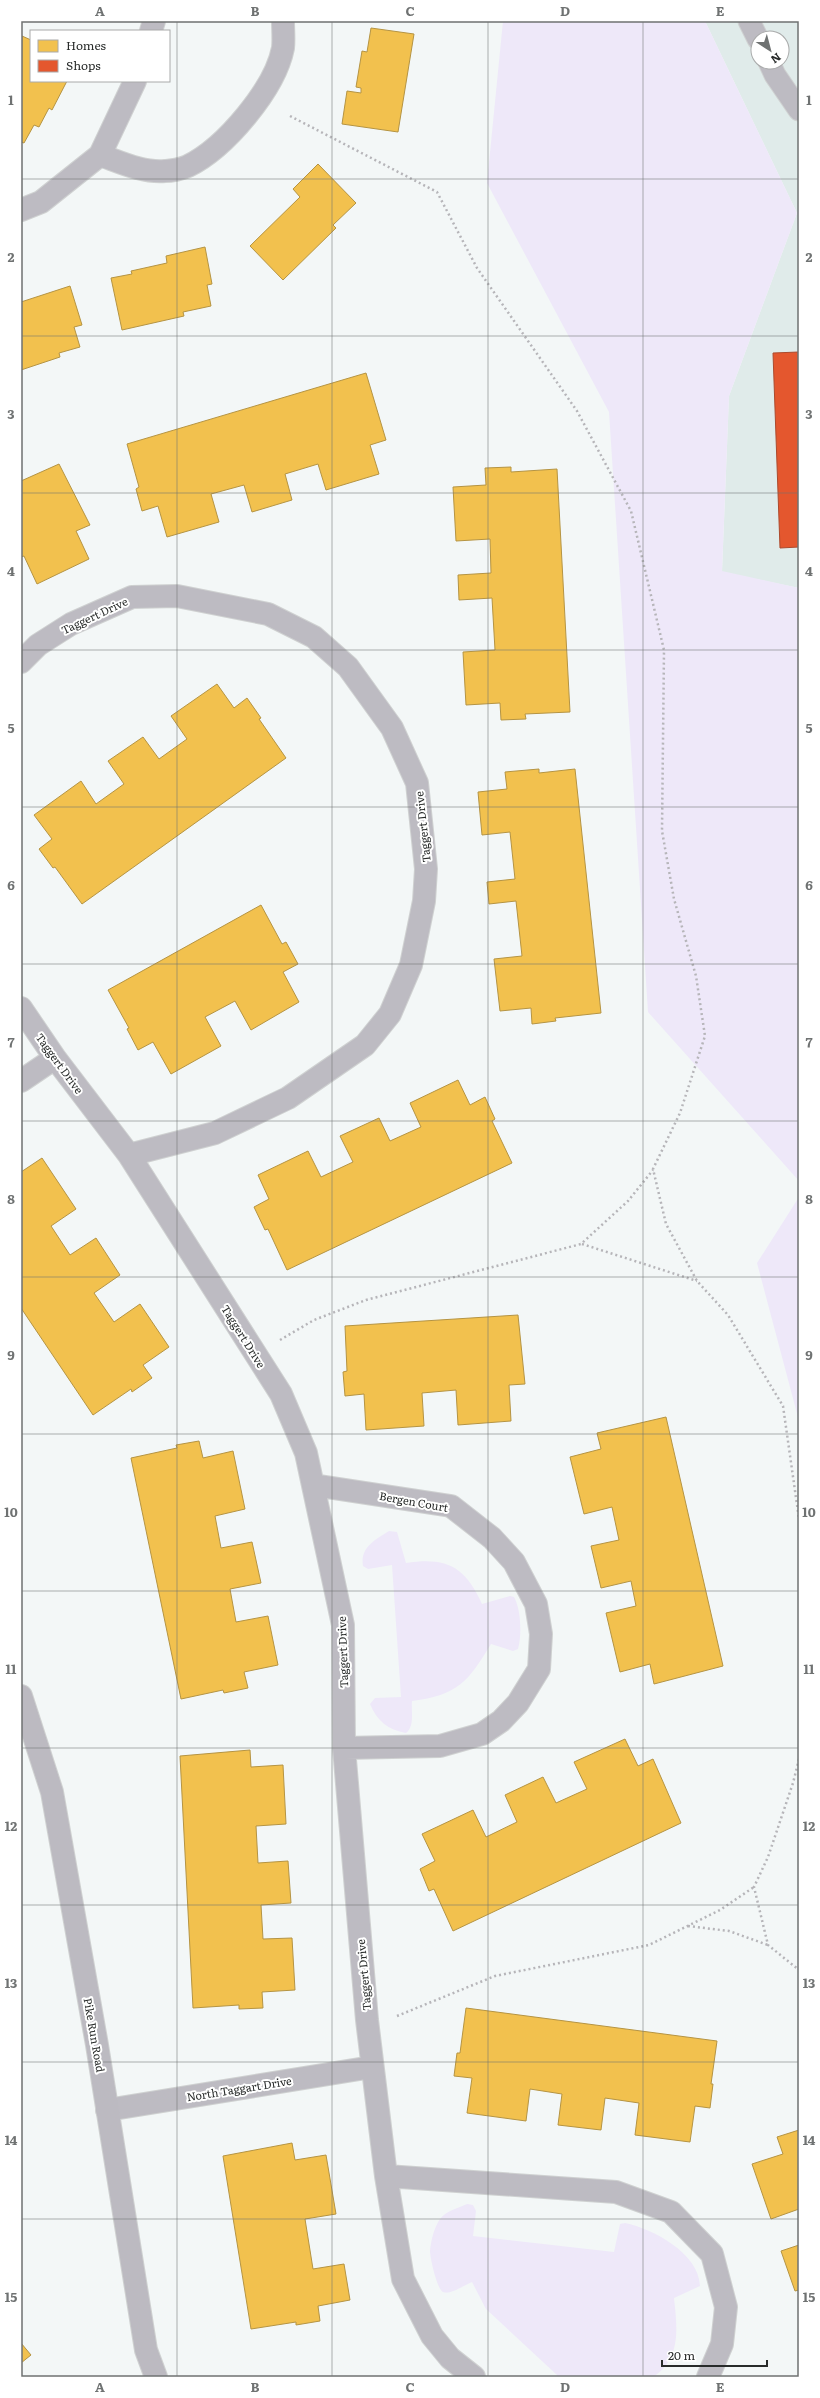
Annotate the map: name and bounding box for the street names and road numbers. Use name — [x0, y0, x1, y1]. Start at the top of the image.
street label: Taggert Drive — [58, 592, 130, 637]
street label: Taggert Drive — [410, 790, 434, 863]
street label: Taggert Drive — [32, 1029, 88, 1097]
street label: Taggert Drive — [218, 1301, 270, 1371]
street label: Bergen Court — [378, 1487, 450, 1515]
street label: Taggert Drive — [333, 1616, 351, 1688]
street label: Taggert Drive — [352, 1938, 374, 2011]
street label: Pike Run Road — [81, 1996, 109, 2074]
street label: North Taggart Drive — [185, 2072, 293, 2104]

